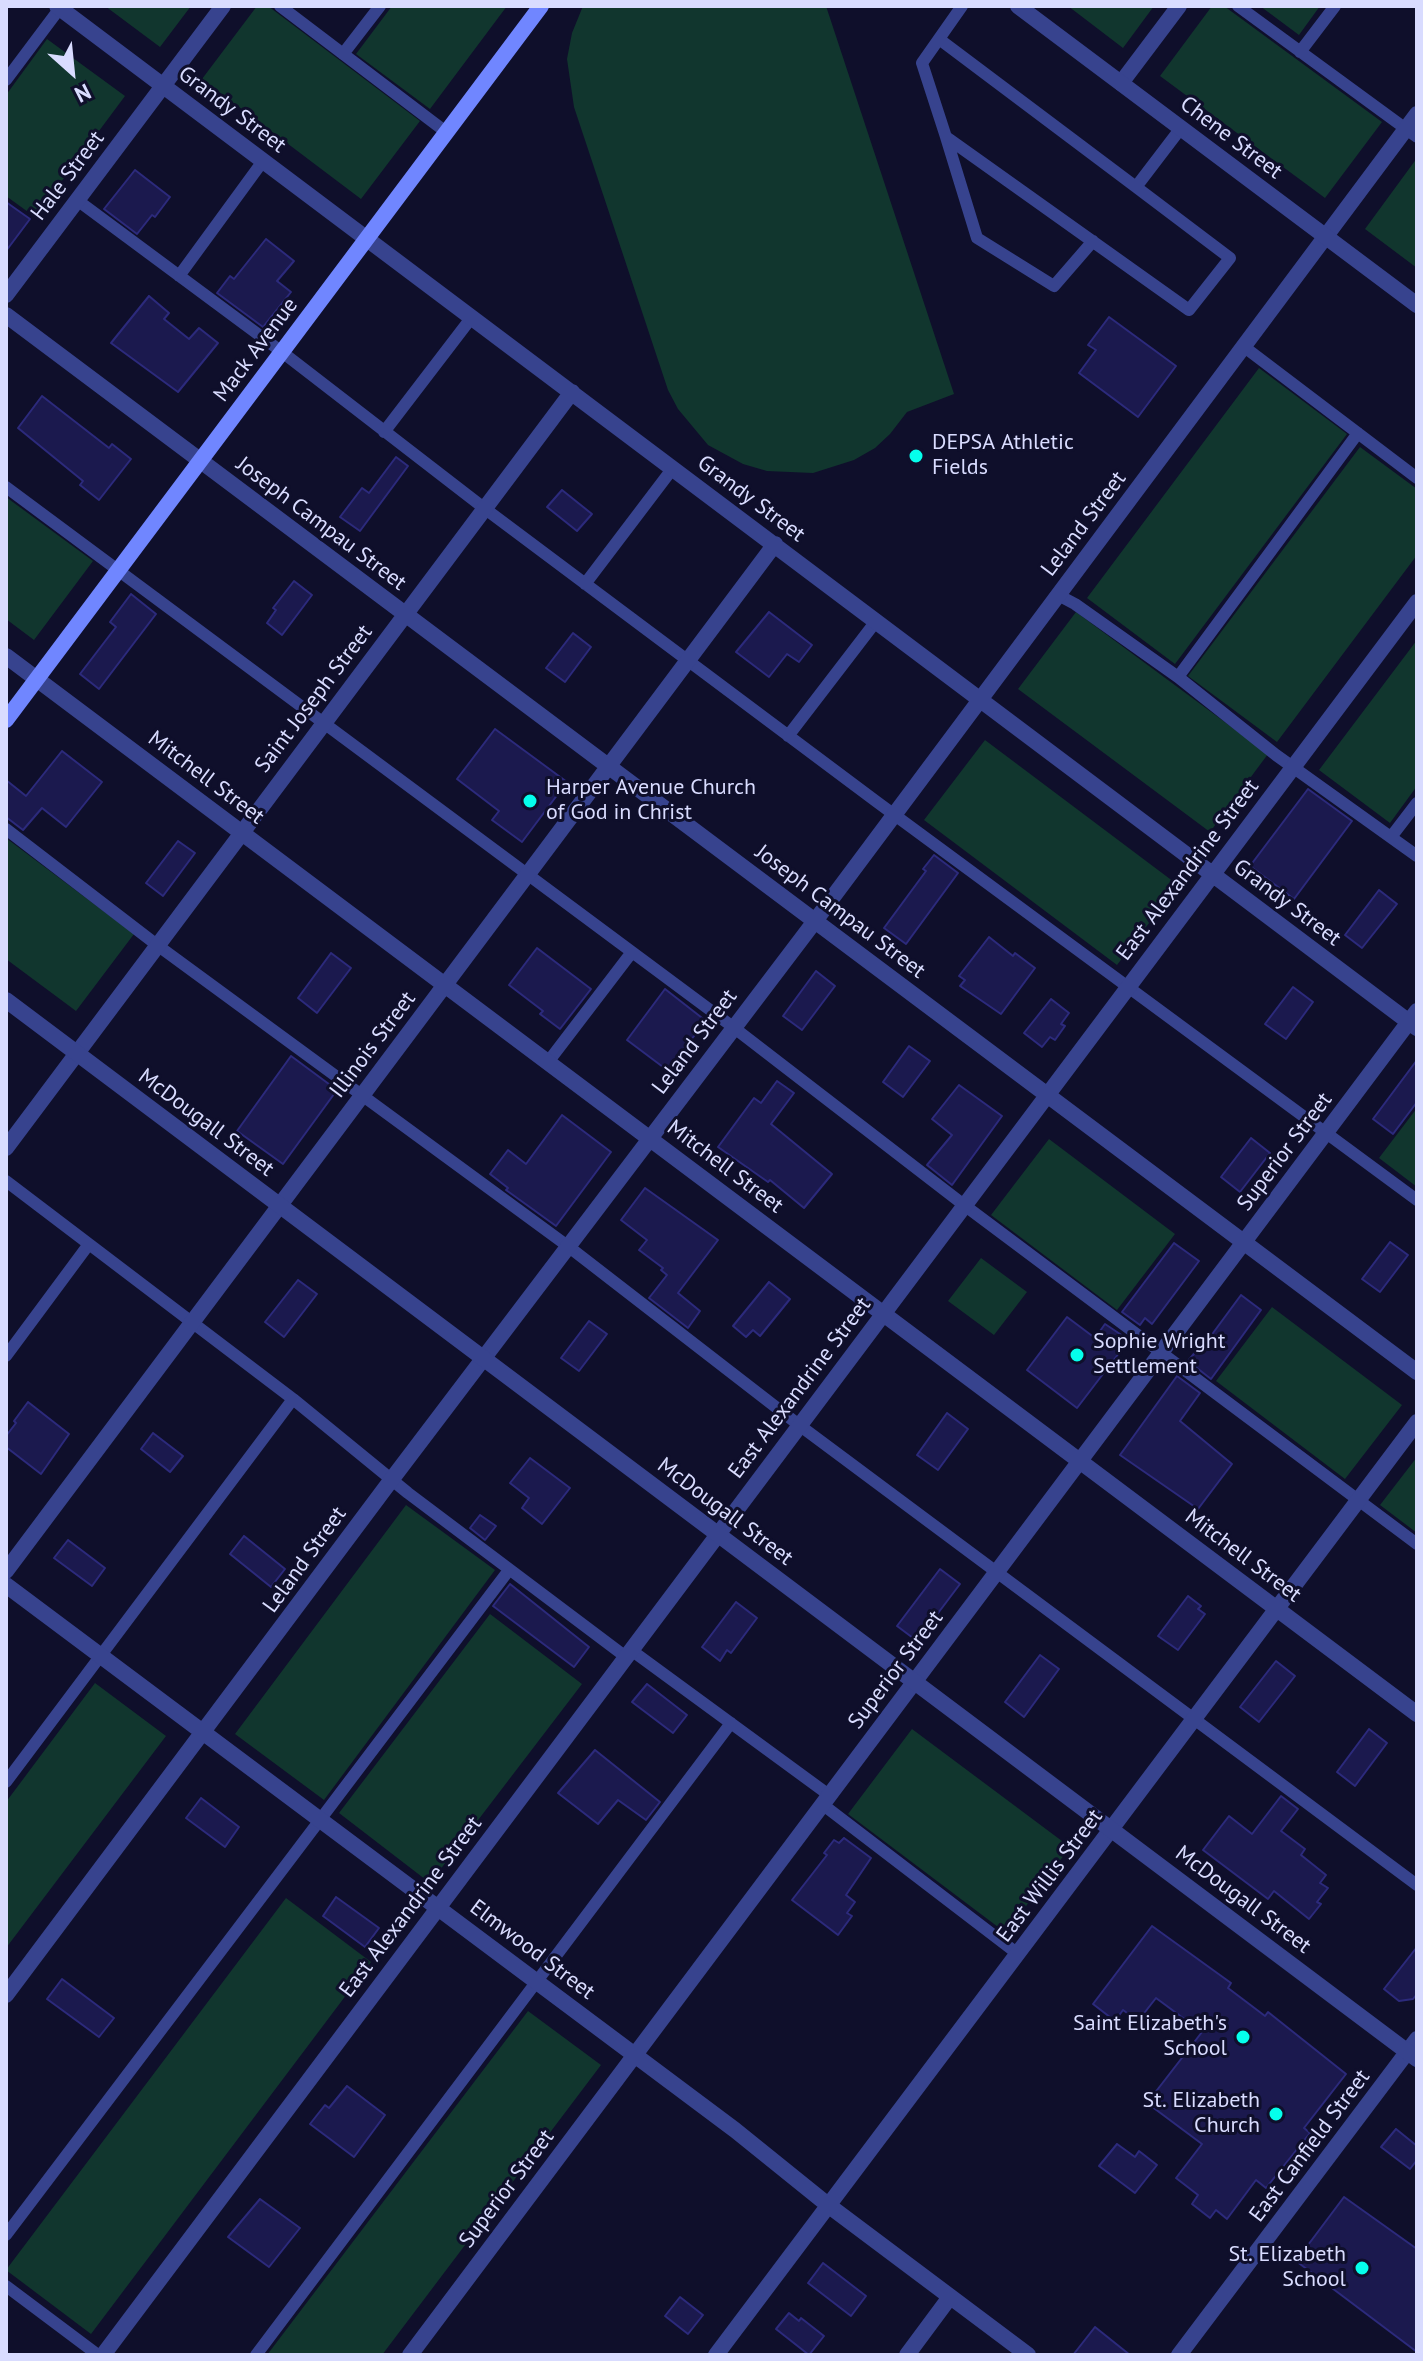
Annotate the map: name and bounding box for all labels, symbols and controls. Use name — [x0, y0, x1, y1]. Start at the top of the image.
north arrow — [32, 32, 112, 112]
street label: Grandy Street — [173, 61, 291, 159]
text: N — [70, 78, 96, 109]
street label: Chene Street — [1175, 91, 1287, 185]
street label: Hale Street — [26, 126, 110, 226]
street label: Mack Avenue — [208, 293, 304, 407]
place label: DEPSA Athletic Fields — [932, 430, 1074, 482]
marker: DEPSA Athletic Fields — [907, 447, 925, 465]
street label: Grandy Street — [692, 450, 810, 548]
street label: Joseph Campau Street — [231, 451, 411, 597]
street label: Leland Street — [1036, 466, 1132, 582]
street label: Saint Joseph Street — [250, 620, 378, 778]
street label: Mitchell Street — [143, 726, 269, 830]
street label: East Alexandrine Street — [1111, 774, 1265, 966]
place label: Harper Avenue Church of God in Christ — [546, 775, 756, 826]
marker: Harper Avenue Church of God in Christ — [521, 792, 539, 810]
street label: Joseph Campau Street — [750, 839, 930, 985]
street label: Grandy Street — [1228, 854, 1346, 952]
street label: Leland Street — [647, 984, 743, 1100]
street label: Illinois Street — [324, 987, 422, 1103]
street label: McDougall Street — [133, 1063, 279, 1183]
street label: Superior Street — [1232, 1088, 1338, 1216]
street label: Mitchell Street — [662, 1115, 788, 1219]
street label: East Alexandrine Street — [723, 1292, 877, 1484]
place label: Sophie Wright Settlement — [1093, 1329, 1225, 1380]
marker: Sophie Wright Settlement — [1068, 1346, 1086, 1364]
street label: McDougall Street — [652, 1452, 798, 1572]
street label: Leland Street — [258, 1502, 352, 1618]
street label: Mitchell Street — [1180, 1504, 1306, 1608]
street label: Superior Street — [843, 1606, 949, 1734]
street label: East Willis Street — [991, 1804, 1109, 1948]
street label: East Alexandrine Street — [334, 1811, 488, 2003]
street label: McDougall Street — [1170, 1840, 1316, 1960]
street label: Elmwood Street — [464, 1894, 600, 2006]
place label: Saint Elizabeth's School — [1073, 2011, 1227, 2062]
marker: Saint Elizabeth's School — [1234, 2028, 1252, 2046]
street label: East Canfield Street — [1244, 2065, 1376, 2227]
place label: St. Elizabeth Church — [1143, 2088, 1260, 2140]
marker: St. Elizabeth Church — [1267, 2105, 1285, 2123]
street label: Superior Street — [454, 2125, 560, 2253]
place label: St. Elizabeth School — [1229, 2242, 1346, 2294]
marker: St. Elizabeth School — [1353, 2259, 1371, 2277]

